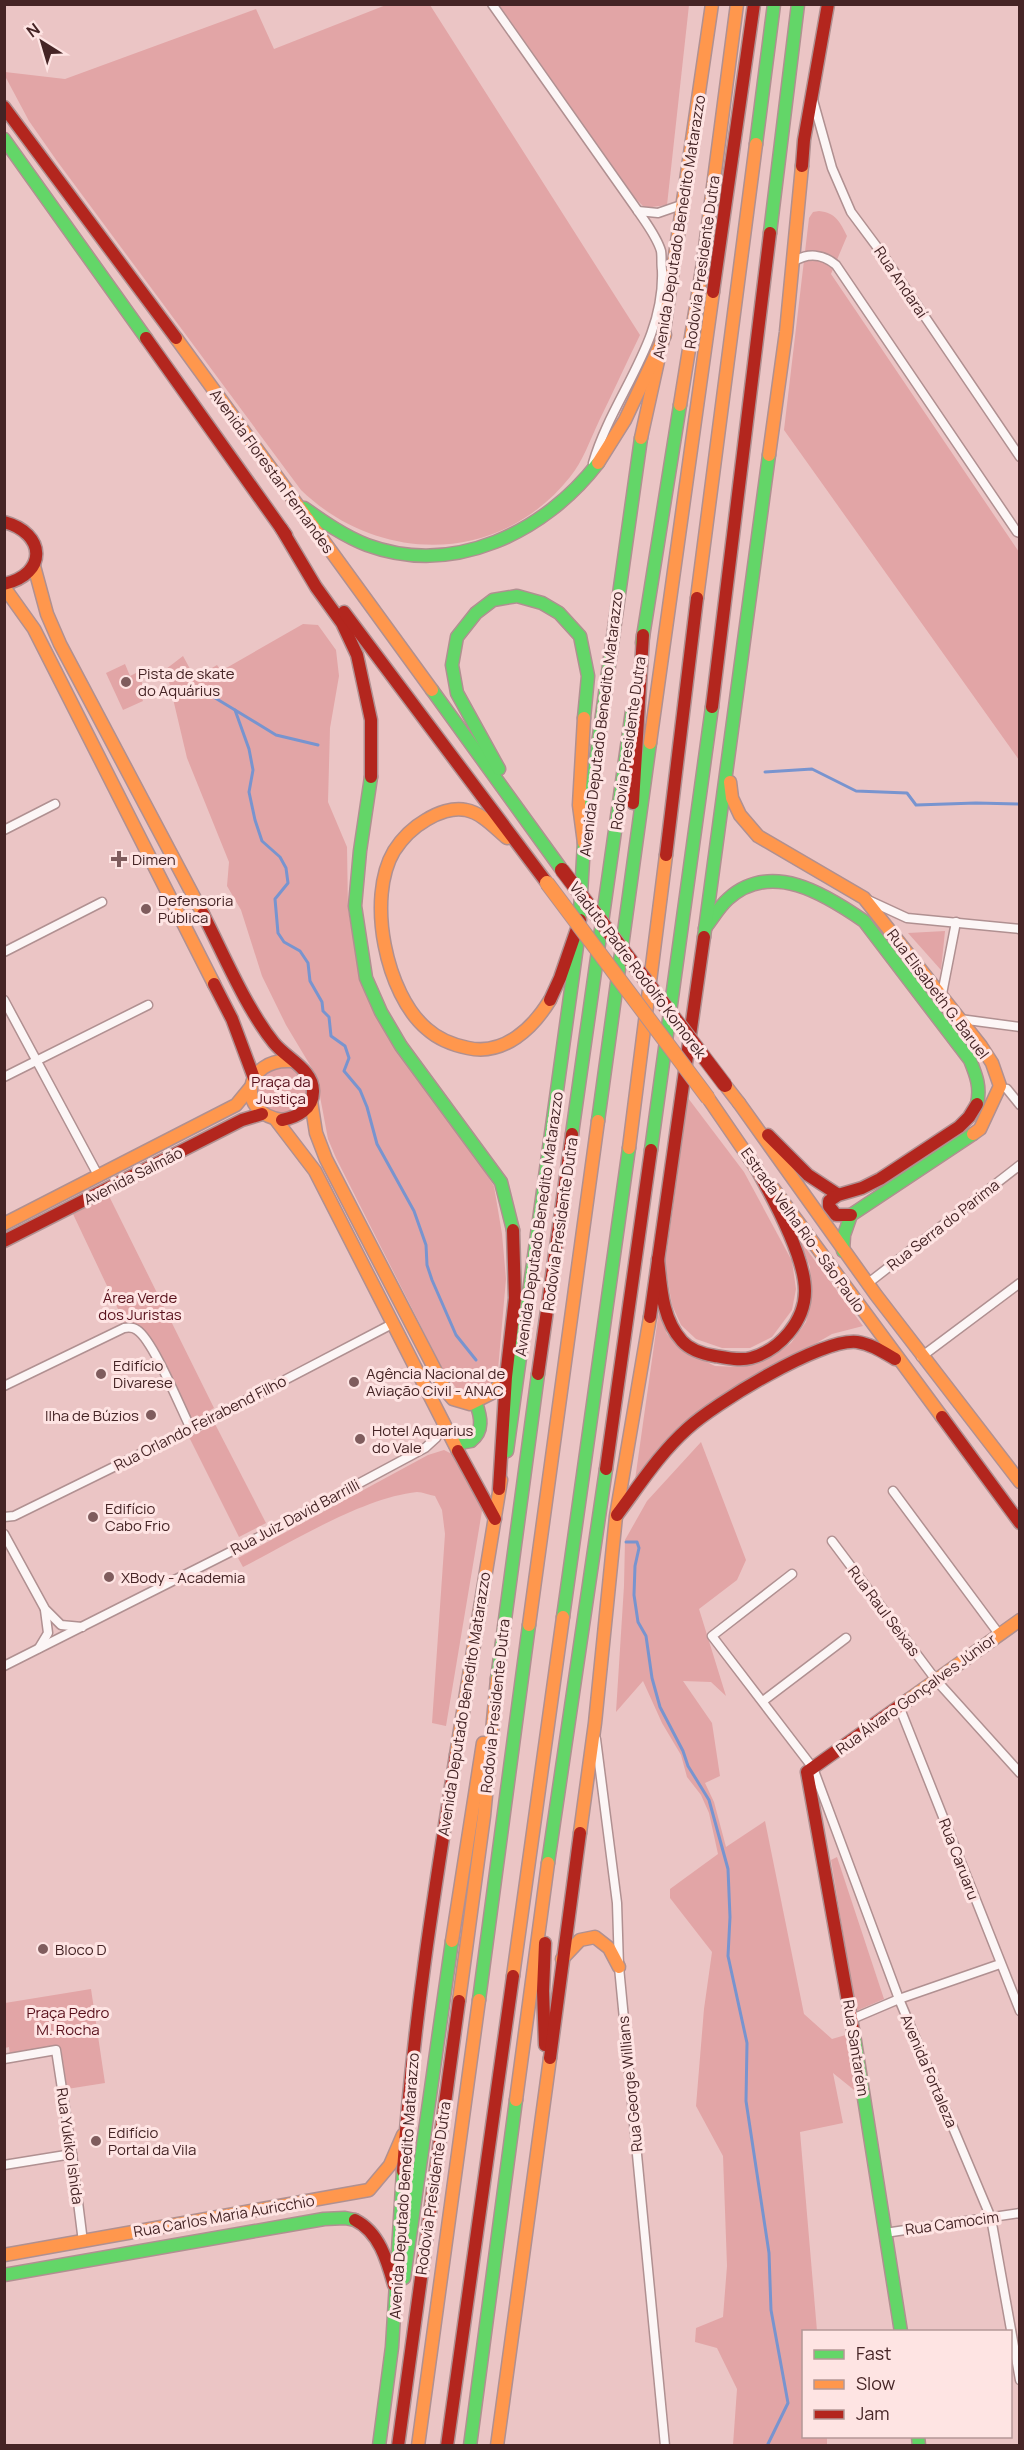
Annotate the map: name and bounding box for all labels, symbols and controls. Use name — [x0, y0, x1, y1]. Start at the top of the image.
north arrow — [12, 12, 72, 72]
text: N — [22, 18, 44, 42]
street label: Avenida Deputado Benedito Matarazzo — [648, 93, 710, 361]
street label: Rodovia Presidente Dutra — [679, 174, 725, 350]
street label: Rua Andaraí — [869, 242, 933, 322]
street label: Avenida Florestan Fernandes — [205, 384, 339, 558]
street label: Avenida Deputado Benedito Matarazzo — [574, 590, 628, 858]
street label: Rodovia Presidente Dutra — [605, 655, 651, 831]
place label: Pista de skate do Aquárius — [138, 663, 235, 701]
marker: Pista de skate do Aquárius — [119, 675, 133, 689]
place label: Dimen — [132, 849, 176, 870]
marker: Dimen — [110, 850, 128, 868]
street label: Viaduto Padre Rodolfo Komorek — [565, 878, 712, 1063]
place label: Defensoria Pública — [158, 890, 233, 928]
marker: Defensoria Pública — [139, 902, 153, 916]
street label: Rua Elisabeth G. Baruel — [882, 925, 994, 1063]
park label: Praça da Justiça — [251, 1071, 311, 1109]
street label: Avenida Deputado Benedito Matarazzo — [510, 1090, 568, 1358]
street label: Rodovia Presidente Dutra — [537, 1136, 583, 1312]
street label: Avenida Salmão — [80, 1142, 186, 1210]
street label: Estrada Velha Rio - São Paulo — [736, 1143, 870, 1317]
street label: Rua Serra do Parima — [882, 1174, 1004, 1276]
park label: Área Verde dos Juristas — [98, 1287, 182, 1325]
place label: Edifício Divarese — [113, 1355, 173, 1393]
place label: Agência Nacional de Aviação Civil - ANAC — [366, 1363, 505, 1401]
marker: Edifício Divarese — [94, 1367, 108, 1381]
street label: Rua Orlando Feirabend Filho — [110, 1370, 290, 1476]
marker: Agência Nacional de Aviação Civil - ANAC — [347, 1375, 361, 1389]
place label: Ilha de Búzios — [45, 1405, 139, 1426]
marker: Ilha de Búzios — [144, 1408, 158, 1422]
place label: Hotel Aquarius do Vale — [372, 1420, 474, 1458]
marker: Hotel Aquarius do Vale — [353, 1432, 367, 1446]
street label: Rua Juiz David Barrilli — [227, 1474, 363, 1560]
place label: Edifício Cabo Frio — [105, 1498, 170, 1536]
marker: Edifício Cabo Frio — [86, 1510, 100, 1524]
street label: Rua Raul Seixas — [843, 1561, 925, 1661]
place label: XBody - Academia — [121, 1567, 245, 1588]
marker: XBody - Academia — [102, 1570, 116, 1584]
street label: Avenida Deputado Benedito Matarazzo — [433, 1570, 495, 1838]
street label: Rodovia Presidente Dutra — [475, 1618, 515, 1794]
street label: Rua Álvaro Gonçalves Júnior — [832, 1628, 1001, 1759]
street label: Rua Caruaru — [934, 1815, 984, 1903]
place label: Bloco D — [55, 1939, 107, 1960]
marker: Bloco D — [36, 1942, 50, 1956]
street label: Rua Santarém — [838, 1998, 874, 2098]
park label: Praça Pedro M. Rocha — [27, 2002, 110, 2040]
street label: Avenida Fortaleza — [896, 2011, 962, 2131]
street label: Rua George Willians — [612, 2015, 648, 2153]
street label: Avenida Deputado Benedito Matarazzo — [384, 2052, 424, 2320]
street label: Rua Yukiko Ishida — [51, 2086, 89, 2206]
street label: Rodovia Presidente Dutra — [410, 2100, 456, 2276]
place label: Edifício Portal da Vila — [108, 2122, 196, 2160]
marker: Edifício Portal da Vila — [89, 2134, 103, 2148]
street label: Rua Carlos Maria Auricchio — [132, 2190, 316, 2242]
street label: Rua Camocim — [904, 2206, 1000, 2240]
legend — [802, 2330, 1012, 2438]
text: Fast — [856, 2341, 891, 2365]
text: Slow — [856, 2371, 896, 2395]
text: Jam — [856, 2401, 890, 2425]

